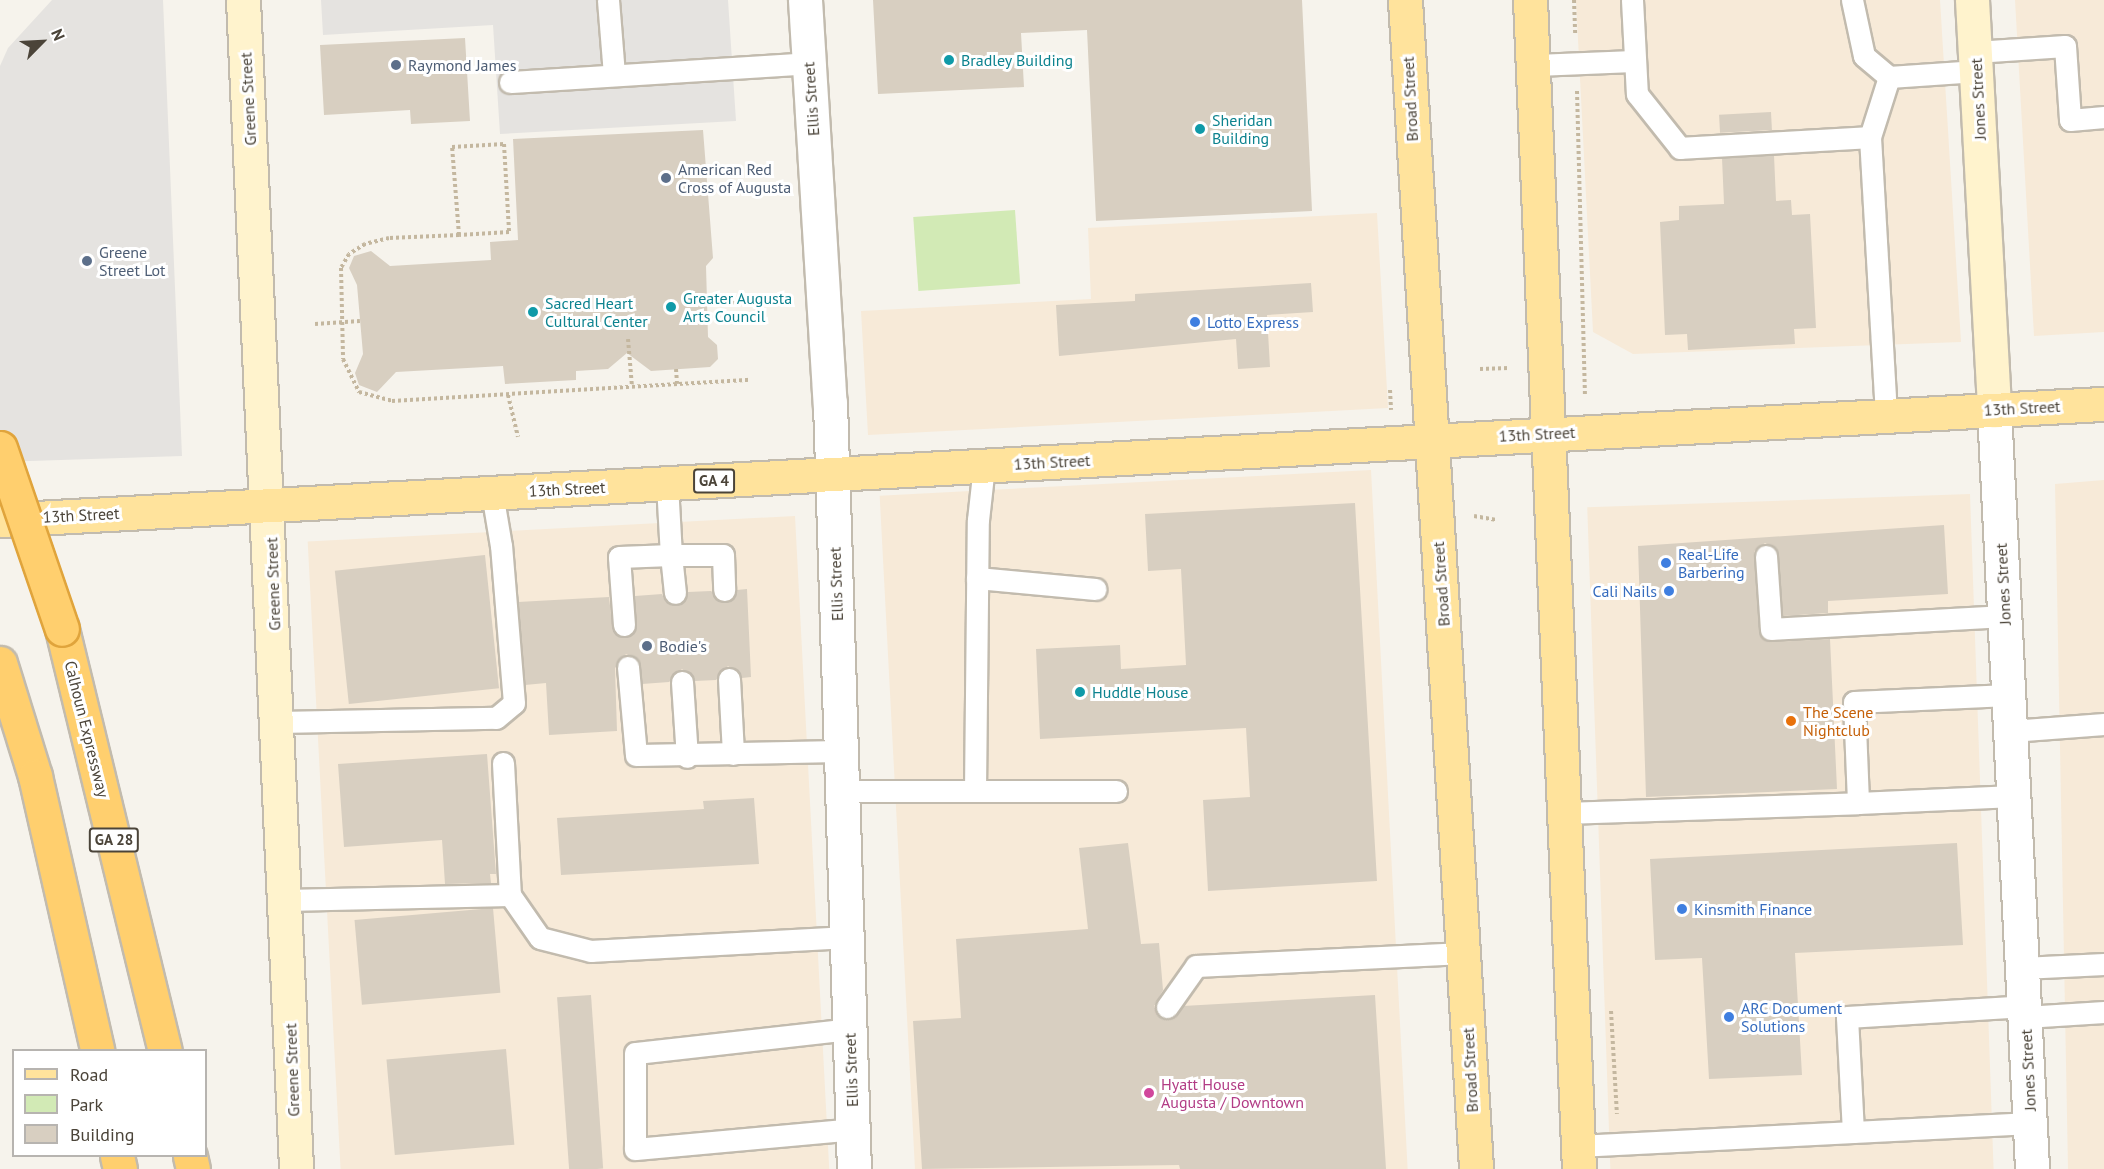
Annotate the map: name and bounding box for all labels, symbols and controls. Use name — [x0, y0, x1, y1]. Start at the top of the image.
north arrow — [12, 12, 72, 72]
text: N — [47, 26, 70, 44]
place label: Bradley Building — [961, 50, 1074, 70]
street label: Greene Street — [236, 52, 260, 146]
marker: Bradley Building — [942, 53, 956, 67]
place label: Raymond James — [408, 55, 516, 75]
street label: Broad Street — [1398, 56, 1422, 142]
marker: Raymond James — [389, 58, 403, 72]
street label: Jones Street — [1966, 58, 1990, 140]
street label: Ellis Street — [799, 61, 823, 137]
place label: Sheridan Building — [1212, 110, 1272, 148]
marker: Sheridan Building — [1193, 122, 1207, 136]
place label: American Red Cross of Augusta — [678, 159, 792, 197]
marker: American Red Cross of Augusta — [659, 171, 673, 185]
place label: Greene Street Lot — [99, 242, 165, 280]
marker: Greene Street Lot — [80, 254, 94, 268]
place label: Greater Augusta Arts Council — [683, 288, 793, 326]
place label: Sacred Heart Cultural Center — [545, 293, 648, 331]
marker: Greater Augusta Arts Council — [664, 300, 678, 314]
marker: Sacred Heart Cultural Center — [526, 305, 540, 319]
place label: Lotto Express — [1207, 312, 1299, 332]
marker: Lotto Express — [1188, 315, 1202, 329]
street label: 13th Street — [1983, 396, 2061, 420]
street label: 13th Street — [1498, 422, 1576, 446]
street label: 13th Street — [1013, 450, 1091, 474]
road number: GA 4 — [692, 469, 736, 493]
street label: 13th Street — [528, 477, 606, 501]
street label: 13th Street — [42, 503, 120, 527]
street label: Greene Street — [262, 537, 284, 631]
street label: Broad Street — [1428, 541, 1454, 627]
street label: Jones Street — [1991, 543, 2015, 625]
place label: Real-Life Barbering — [1678, 544, 1745, 582]
street label: Ellis Street — [825, 547, 847, 621]
marker: Real-Life Barbering — [1659, 556, 1673, 570]
place label: Cali Nails — [1593, 581, 1657, 601]
marker: Cali Nails — [1662, 584, 1676, 598]
place label: Bodie's — [659, 636, 707, 656]
marker: Bodie's — [640, 639, 654, 653]
street label: Calhoun Expressway — [61, 659, 113, 799]
place label: Huddle House — [1092, 682, 1188, 702]
marker: Huddle House — [1073, 685, 1087, 699]
place label: The Scene Nightclub — [1803, 702, 1873, 740]
marker: The Scene Nightclub — [1784, 714, 1798, 728]
road number: GA 28 — [87, 828, 141, 852]
place label: Kinsmith Finance — [1694, 899, 1812, 919]
marker: Kinsmith Finance — [1675, 902, 1689, 916]
place label: ARC Document Solutions — [1741, 998, 1843, 1036]
marker: ARC Document Solutions — [1722, 1010, 1736, 1024]
street label: Greene Street — [281, 1023, 303, 1117]
street label: Broad Street — [1458, 1027, 1482, 1113]
street label: Jones Street — [2016, 1029, 2040, 1111]
street label: Ellis Street — [840, 1033, 862, 1107]
legend — [12, 1049, 207, 1157]
text: Road — [70, 1063, 108, 1086]
place label: Hyatt House Augusta / Downtown — [1161, 1074, 1304, 1112]
marker: Hyatt House Augusta / Downtown — [1142, 1086, 1156, 1100]
text: Park — [70, 1093, 103, 1116]
text: Building — [70, 1123, 134, 1146]

